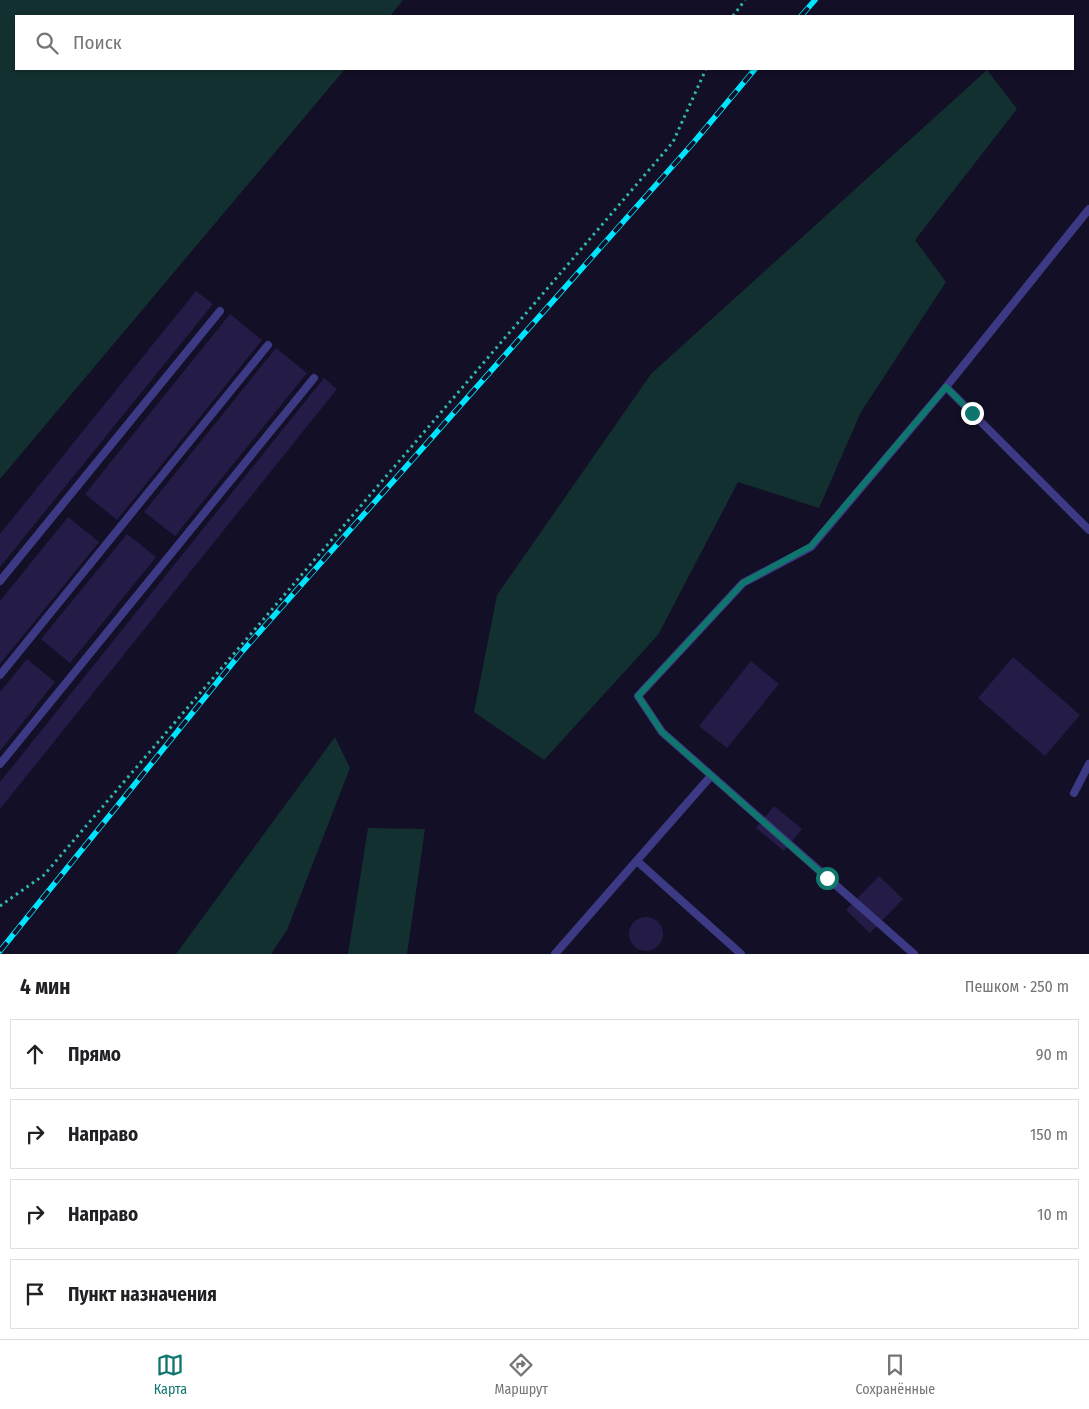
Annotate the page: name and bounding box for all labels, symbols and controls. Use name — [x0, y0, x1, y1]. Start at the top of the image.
search box — [15, 15, 1074, 70]
icon: search — [33, 29, 61, 57]
text: Поиск — [73, 31, 122, 54]
route end — [961, 402, 984, 425]
route start — [816, 867, 839, 890]
text: 4 мин — [20, 974, 70, 1000]
text: Пешком · 250 m — [965, 977, 1069, 996]
icon: ahead — [21, 1040, 49, 1068]
text: Прямо — [68, 1043, 121, 1066]
text: 90 m — [1036, 1045, 1068, 1064]
icon: right — [21, 1120, 49, 1148]
text: Направо — [68, 1123, 138, 1146]
text: 150 m — [1030, 1125, 1068, 1144]
icon: right — [21, 1200, 49, 1228]
text: Направо — [68, 1203, 138, 1226]
text: 10 m — [1037, 1205, 1068, 1224]
icon: arrive — [21, 1280, 49, 1308]
text: Пункт назначения — [68, 1283, 217, 1306]
tab: Карта — [154, 1351, 187, 1398]
tab: Маршрут — [494, 1351, 548, 1398]
tab: Сохранённые — [855, 1351, 935, 1398]

